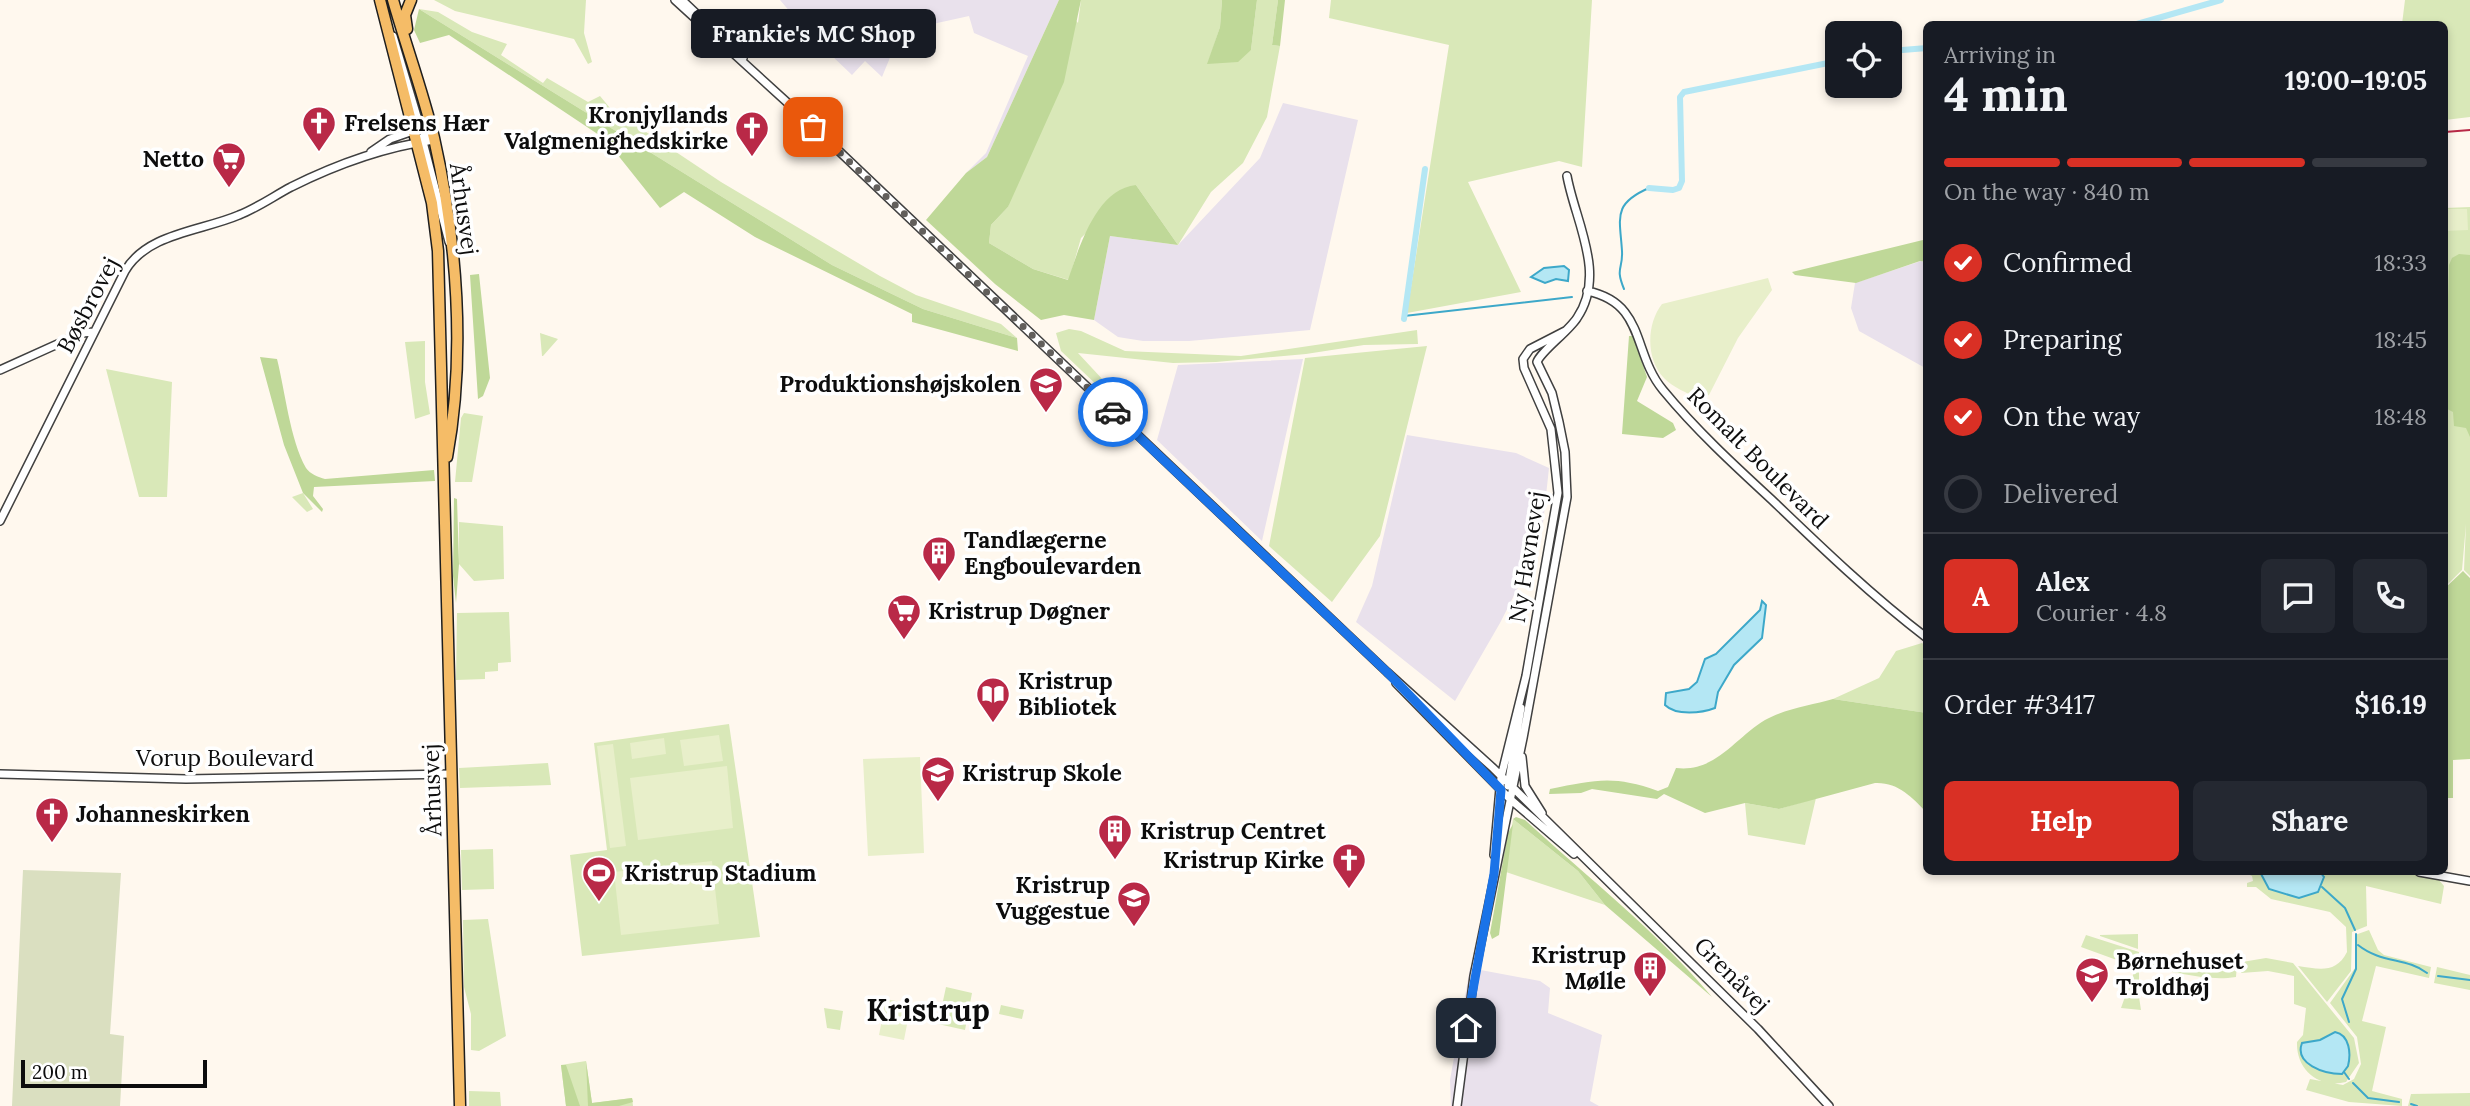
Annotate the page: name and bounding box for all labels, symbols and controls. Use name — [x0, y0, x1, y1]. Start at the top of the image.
callout: Frankie's MC Shop — [690, 8, 936, 57]
text: Frankie's MC Shop — [712, 19, 915, 48]
map controls — [1825, 21, 1902, 98]
button: locate — [1825, 21, 1902, 98]
text: Arriving in — [1944, 40, 2056, 69]
text: 19:00–19:05 — [2285, 64, 2427, 97]
text: 4 min — [1944, 65, 2068, 124]
pin — [783, 97, 843, 157]
place label: Kronjyllands Valgmenighedskirke — [504, 100, 728, 155]
church icon: Frelsens Hær — [300, 104, 338, 153]
place label: Frelsens Hær — [344, 108, 490, 137]
icon: bag — [794, 108, 832, 146]
church icon: Kronjyllands Valgmenighedskirke — [733, 109, 771, 158]
supermarket icon: Netto — [210, 140, 248, 189]
place label: Netto — [142, 144, 204, 173]
street label: Århusvej — [444, 160, 485, 257]
text: On the way · 840 m — [1944, 177, 2150, 206]
icon: check — [1944, 244, 1982, 282]
text: Confirmed — [2003, 246, 2132, 279]
text: 18:33 — [2374, 248, 2427, 277]
street label: Bøsbrovej — [50, 252, 125, 358]
icon: check — [1944, 321, 1982, 359]
text: Preparing — [2003, 323, 2122, 356]
text: 18:45 — [2375, 325, 2427, 354]
school or university icon: Produktionshøjskolen — [1027, 365, 1065, 414]
place label: Produktionshøjskolen — [779, 369, 1021, 398]
courier — [1078, 377, 1148, 447]
street label: Romalt Boulevard — [1682, 381, 1835, 535]
icon: car — [1094, 393, 1132, 431]
icon: check — [1944, 398, 1982, 436]
text: On the way — [2003, 400, 2140, 433]
text: 18:48 — [2375, 402, 2427, 431]
text: Delivered — [2003, 477, 2119, 510]
street label: Ny Havnevej — [1502, 489, 1551, 625]
place label: Tandlægerne Engboulevarden — [964, 525, 1142, 580]
building icon: Tandlægerne Engboulevarden — [920, 534, 958, 583]
button: chat — [2261, 559, 2335, 633]
button: phone — [2353, 559, 2427, 633]
text: Alex — [2036, 565, 2090, 598]
text: A — [1972, 580, 1990, 613]
supermarket icon: Kristrup Døgner — [885, 592, 923, 641]
place label: Kristrup Døgner — [928, 596, 1110, 625]
text: Courier · 4.8 — [2036, 598, 2167, 627]
place label: Kristrup Bibliotek — [1018, 666, 1117, 721]
library icon: Kristrup Bibliotek — [974, 675, 1012, 724]
text: Order #3417 — [1944, 688, 2095, 721]
text: $16.19 — [2355, 688, 2427, 721]
street label: Vorup Boulevard — [135, 743, 314, 772]
street label: Århusvej — [415, 743, 448, 838]
school or university icon: Kristrup Skole — [919, 754, 957, 803]
place label: Kristrup Skole — [962, 758, 1122, 787]
button: Help — [1944, 781, 2179, 861]
button: Share — [2193, 781, 2427, 861]
church icon: Johanneskirken — [33, 795, 71, 844]
place label: Johanneskirken — [76, 799, 250, 828]
building icon: Kristrup Centret — [1096, 812, 1134, 861]
place label: Kristrup Centret — [1140, 816, 1326, 845]
church icon: Kristrup Kirke — [1330, 841, 1368, 890]
place label: Kristrup Kirke — [1163, 845, 1324, 874]
sports icon: Kristrup Stadium — [580, 854, 618, 903]
place label: Kristrup Stadium — [624, 858, 816, 887]
place label: Kristrup Vuggestue — [996, 870, 1110, 925]
school or university icon: Kristrup Vuggestue — [1115, 879, 1153, 928]
street label: Grenåvej — [1688, 931, 1776, 1019]
place label: Kristrup Mølle — [1531, 940, 1626, 995]
place label: Børnehuset Troldhøj — [2116, 946, 2244, 1001]
building icon: Kristrup Mølle — [1631, 949, 1669, 998]
school or university icon: Børnehuset Troldhøj — [2073, 955, 2111, 1004]
district label: Kristrup — [866, 991, 990, 1029]
pin — [1436, 998, 1496, 1058]
icon: home — [1447, 1009, 1485, 1047]
scale bar — [21, 1057, 206, 1089]
text: 200 m — [32, 1060, 88, 1084]

